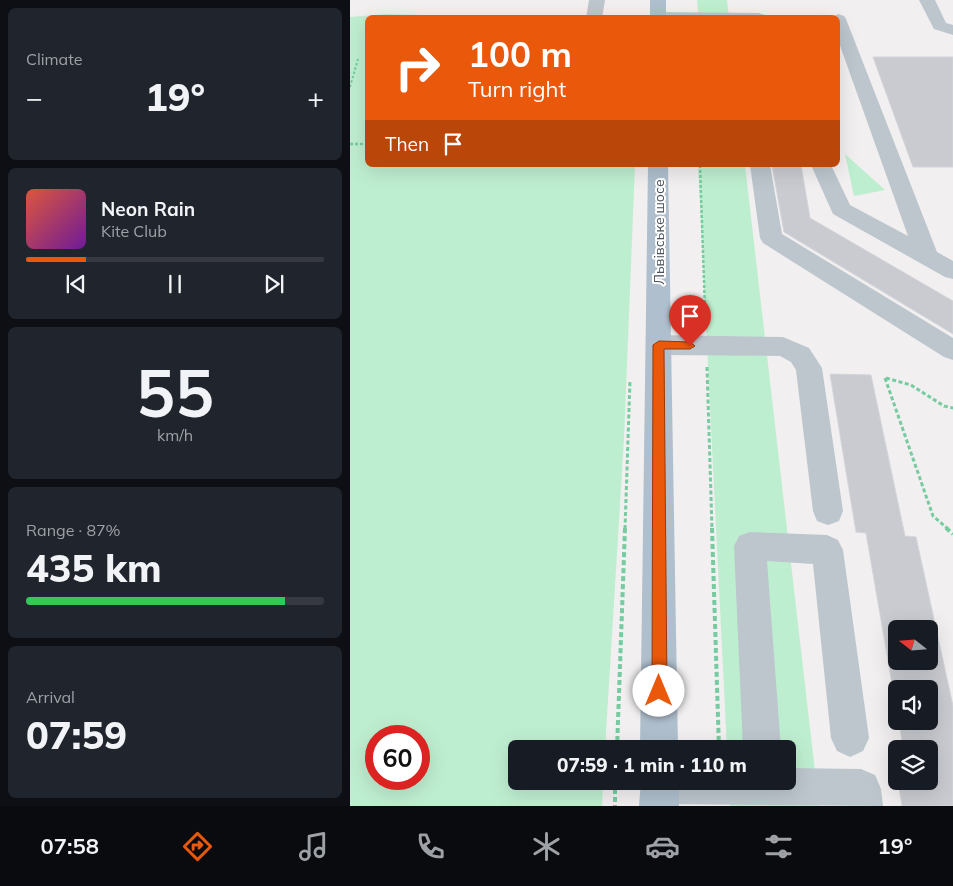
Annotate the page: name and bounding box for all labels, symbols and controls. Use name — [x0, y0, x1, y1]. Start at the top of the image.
text: 100 m — [468, 32, 572, 76]
icon: right — [385, 35, 450, 100]
text: Climate — [26, 49, 82, 69]
text: 19° — [145, 73, 205, 121]
text: Turn right — [468, 75, 566, 103]
text: − — [26, 80, 43, 115]
text: + — [307, 80, 324, 115]
icon: arrive — [439, 130, 467, 158]
text: Then — [385, 132, 429, 156]
street label: Львівське шосе — [650, 179, 668, 285]
text: Neon Rain — [101, 197, 195, 221]
text: Kite Club — [101, 221, 167, 241]
icon: previous — [62, 270, 90, 298]
icon: pause — [161, 270, 189, 298]
icon: next — [260, 270, 288, 298]
pin — [669, 295, 711, 346]
icon: arrive — [676, 302, 704, 330]
text: 55 — [136, 352, 214, 433]
text: km/h — [157, 425, 193, 445]
text: Range · 87% — [26, 520, 121, 540]
text: 435 km — [26, 544, 162, 592]
north arrow — [888, 620, 938, 670]
map controls — [888, 620, 938, 790]
position arrow — [632, 664, 684, 716]
button: sound — [888, 680, 938, 730]
text: Arrival — [26, 687, 75, 707]
text: 07:59 — [26, 711, 127, 759]
speed limit sign: 60 — [365, 725, 430, 790]
button: layers — [888, 740, 938, 790]
text: 07:59 · 1 min · 110 m — [557, 753, 747, 777]
icon: directions — [180, 829, 215, 864]
icon: music — [296, 829, 331, 864]
icon: phone — [413, 829, 448, 864]
icon: climate — [529, 829, 564, 864]
icon: car — [645, 829, 680, 864]
icon: filters — [761, 829, 796, 864]
text: 07:58 — [41, 832, 99, 860]
text: 19° — [878, 832, 912, 860]

